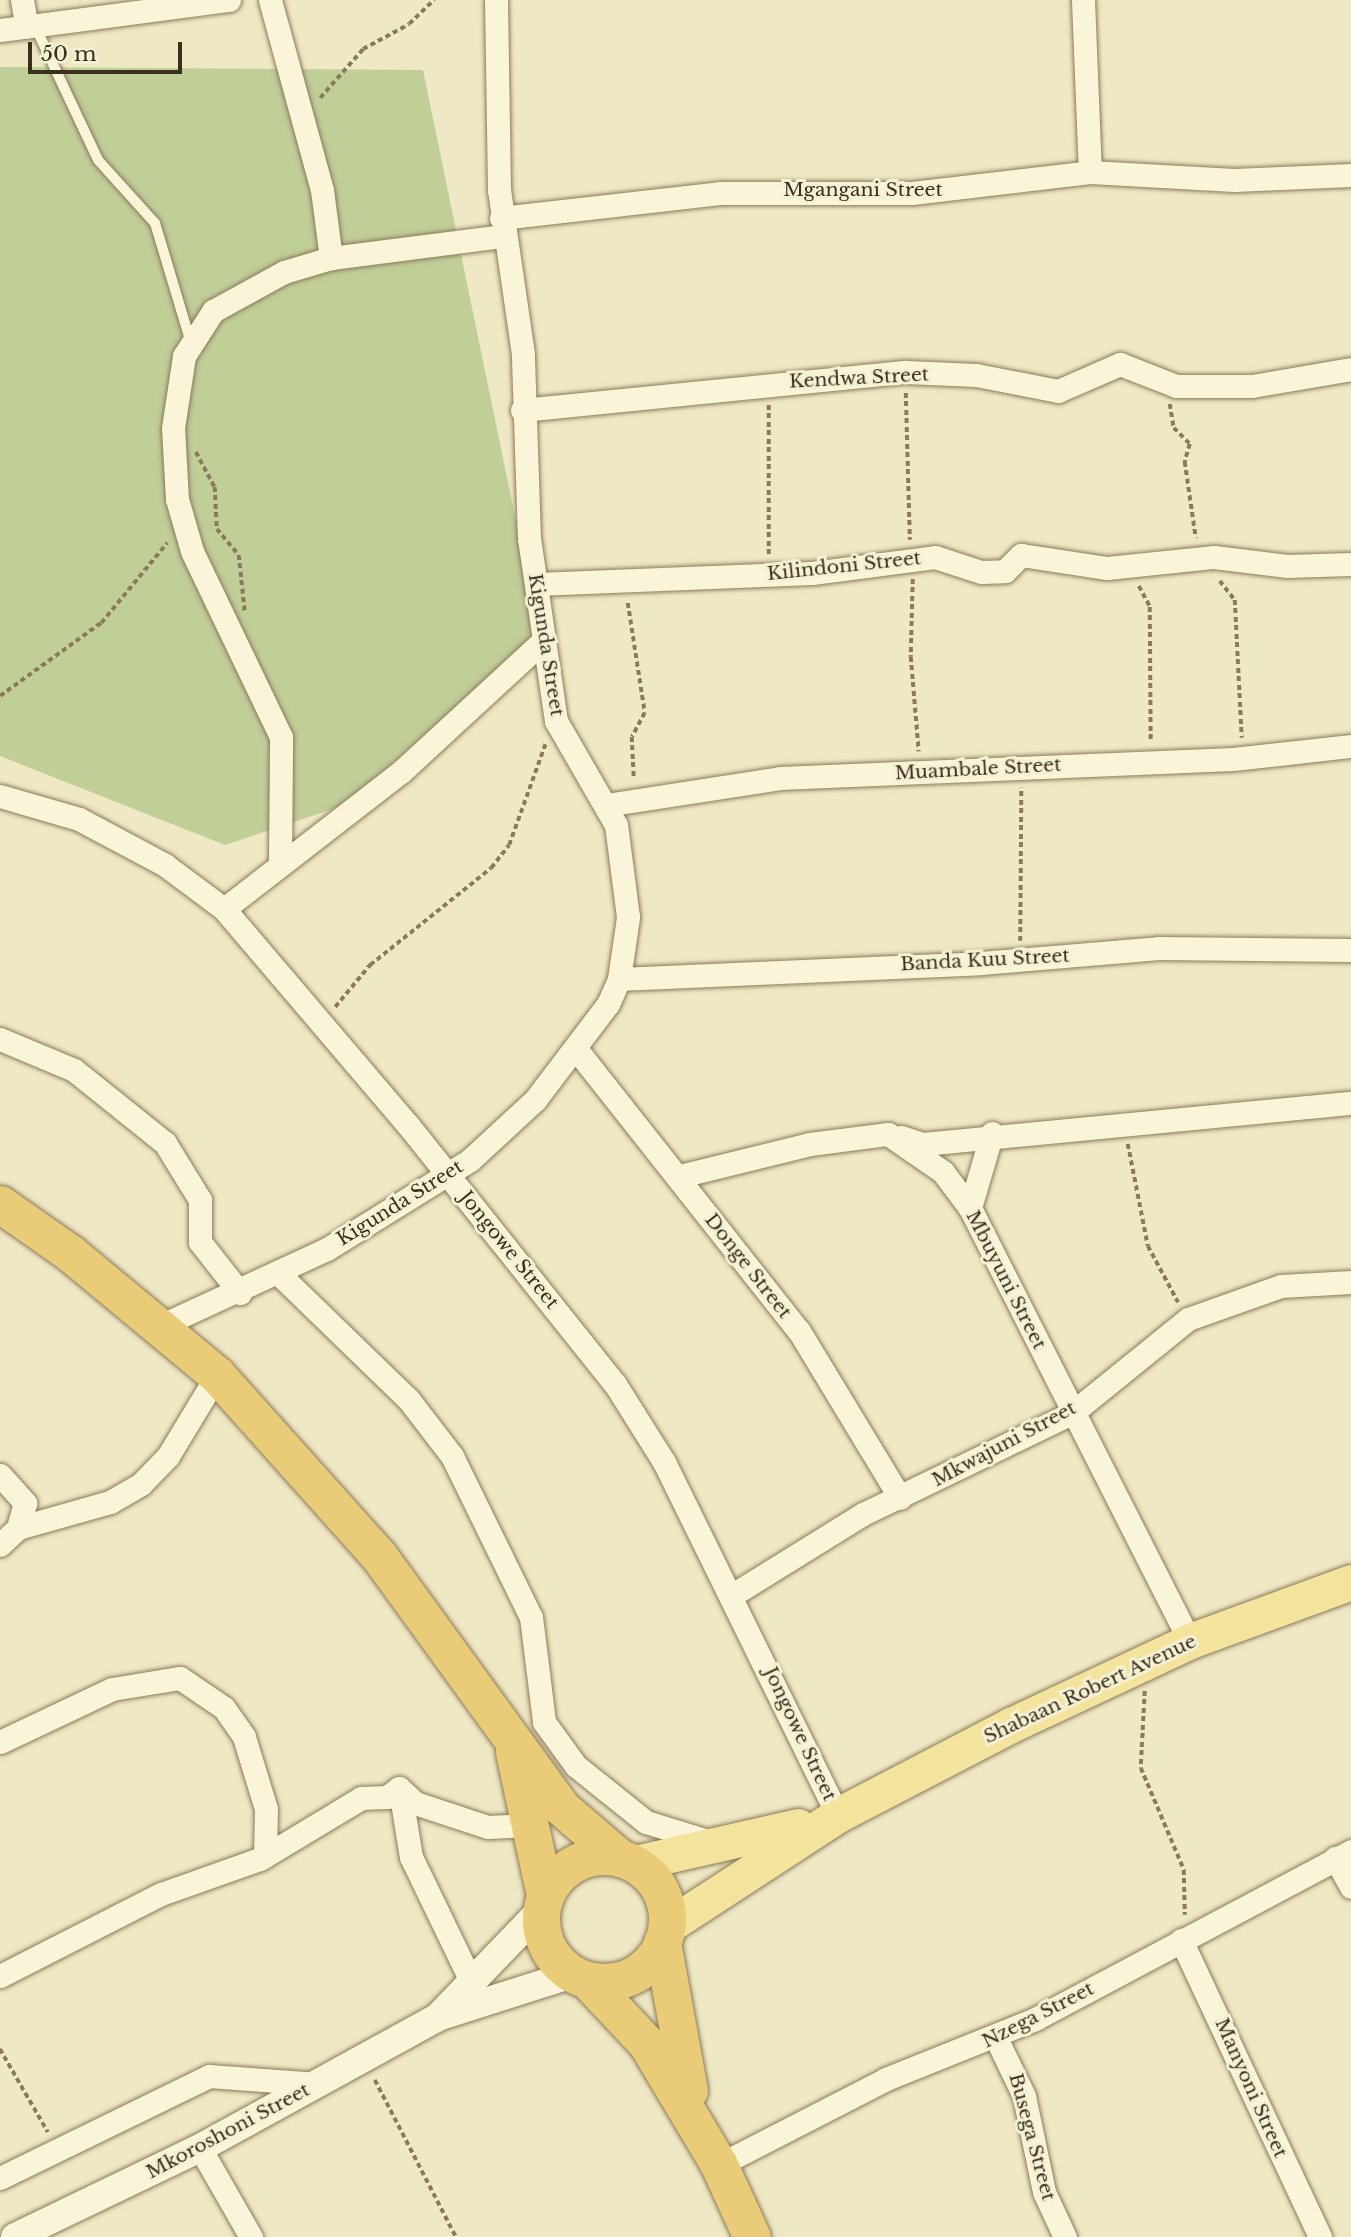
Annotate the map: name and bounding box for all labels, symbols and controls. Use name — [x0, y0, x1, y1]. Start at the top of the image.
scale bar — [32, 28, 186, 72]
text: 50 m — [41, 41, 96, 67]
street label: Mgangani Street — [783, 179, 943, 201]
street label: Kendwa Street — [788, 363, 930, 393]
street label: Kilindoni Street — [766, 547, 922, 585]
street label: Kigunda Street — [523, 572, 569, 718]
street label: Muambale Street — [894, 753, 1062, 785]
street label: Banda Kuu Street — [900, 944, 1070, 976]
street label: Kigunda Street — [333, 1155, 467, 1251]
street label: Jongowe Street — [454, 1186, 564, 1314]
street label: Mbuyuni Street — [961, 1207, 1051, 1353]
street label: Donge Street — [700, 1209, 796, 1323]
street label: Mkwajuni Street — [928, 1396, 1080, 1492]
street label: Shabaan Robert Avenue — [980, 1630, 1200, 1748]
street label: Jongowe Street — [759, 1663, 841, 1805]
street label: Nzega Street — [978, 1977, 1098, 2053]
street label: Manyoni Street — [1210, 2015, 1292, 2161]
street label: Busega Street — [1004, 2071, 1060, 2203]
street label: Mkoroshoni Street — [142, 2078, 314, 2184]

